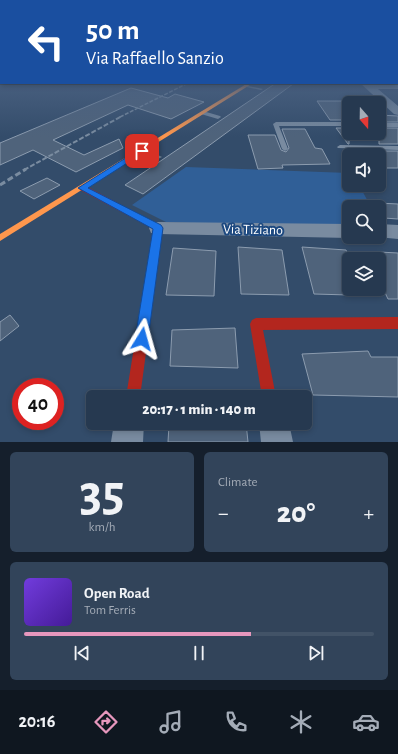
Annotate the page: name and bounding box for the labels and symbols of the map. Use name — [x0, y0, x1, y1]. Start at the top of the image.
north arrow — [342, 96, 386, 140]
pin — [125, 134, 159, 168]
street label: Via Tiziano — [223, 222, 283, 238]
position arrow — [121, 318, 163, 360]
speed limit sign: 40 — [12, 378, 64, 430]

